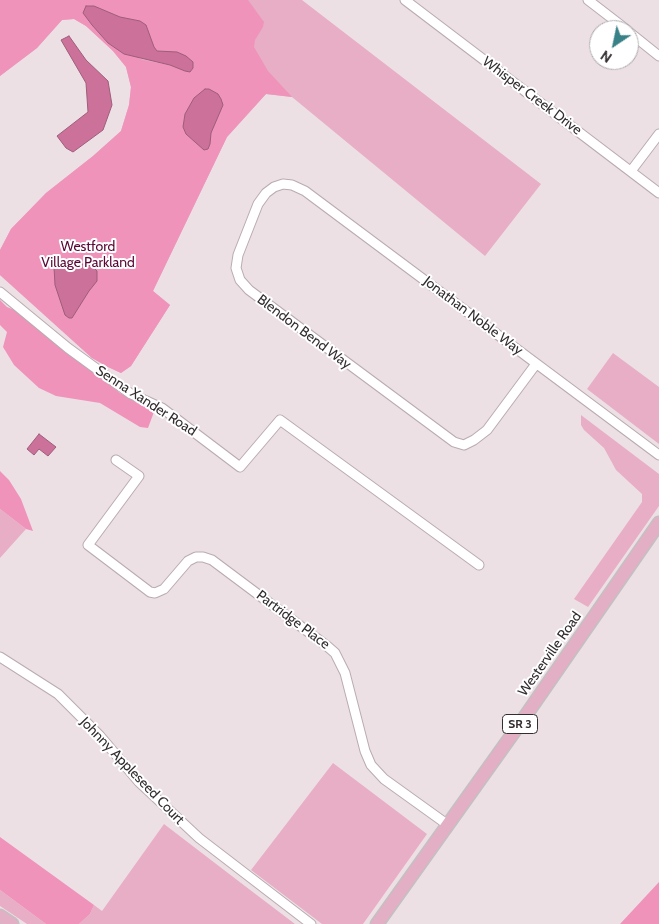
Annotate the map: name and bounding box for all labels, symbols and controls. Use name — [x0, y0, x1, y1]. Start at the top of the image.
north arrow — [589, 20, 639, 70]
text: N — [597, 46, 615, 67]
street label: Whisper Creek Drive — [479, 53, 585, 139]
park label: Westford Village Parkland — [41, 239, 135, 272]
street label: Jonathan Noble Way — [420, 273, 526, 359]
street label: Blendon Bend Way — [254, 291, 354, 373]
street label: Senna Xander Road — [93, 362, 199, 440]
street label: Partridge Place — [253, 587, 333, 653]
street label: Westerville Road — [515, 609, 585, 699]
street label: Johnny Appleseed Court — [76, 714, 188, 828]
road number: SR 3 — [502, 714, 538, 734]

